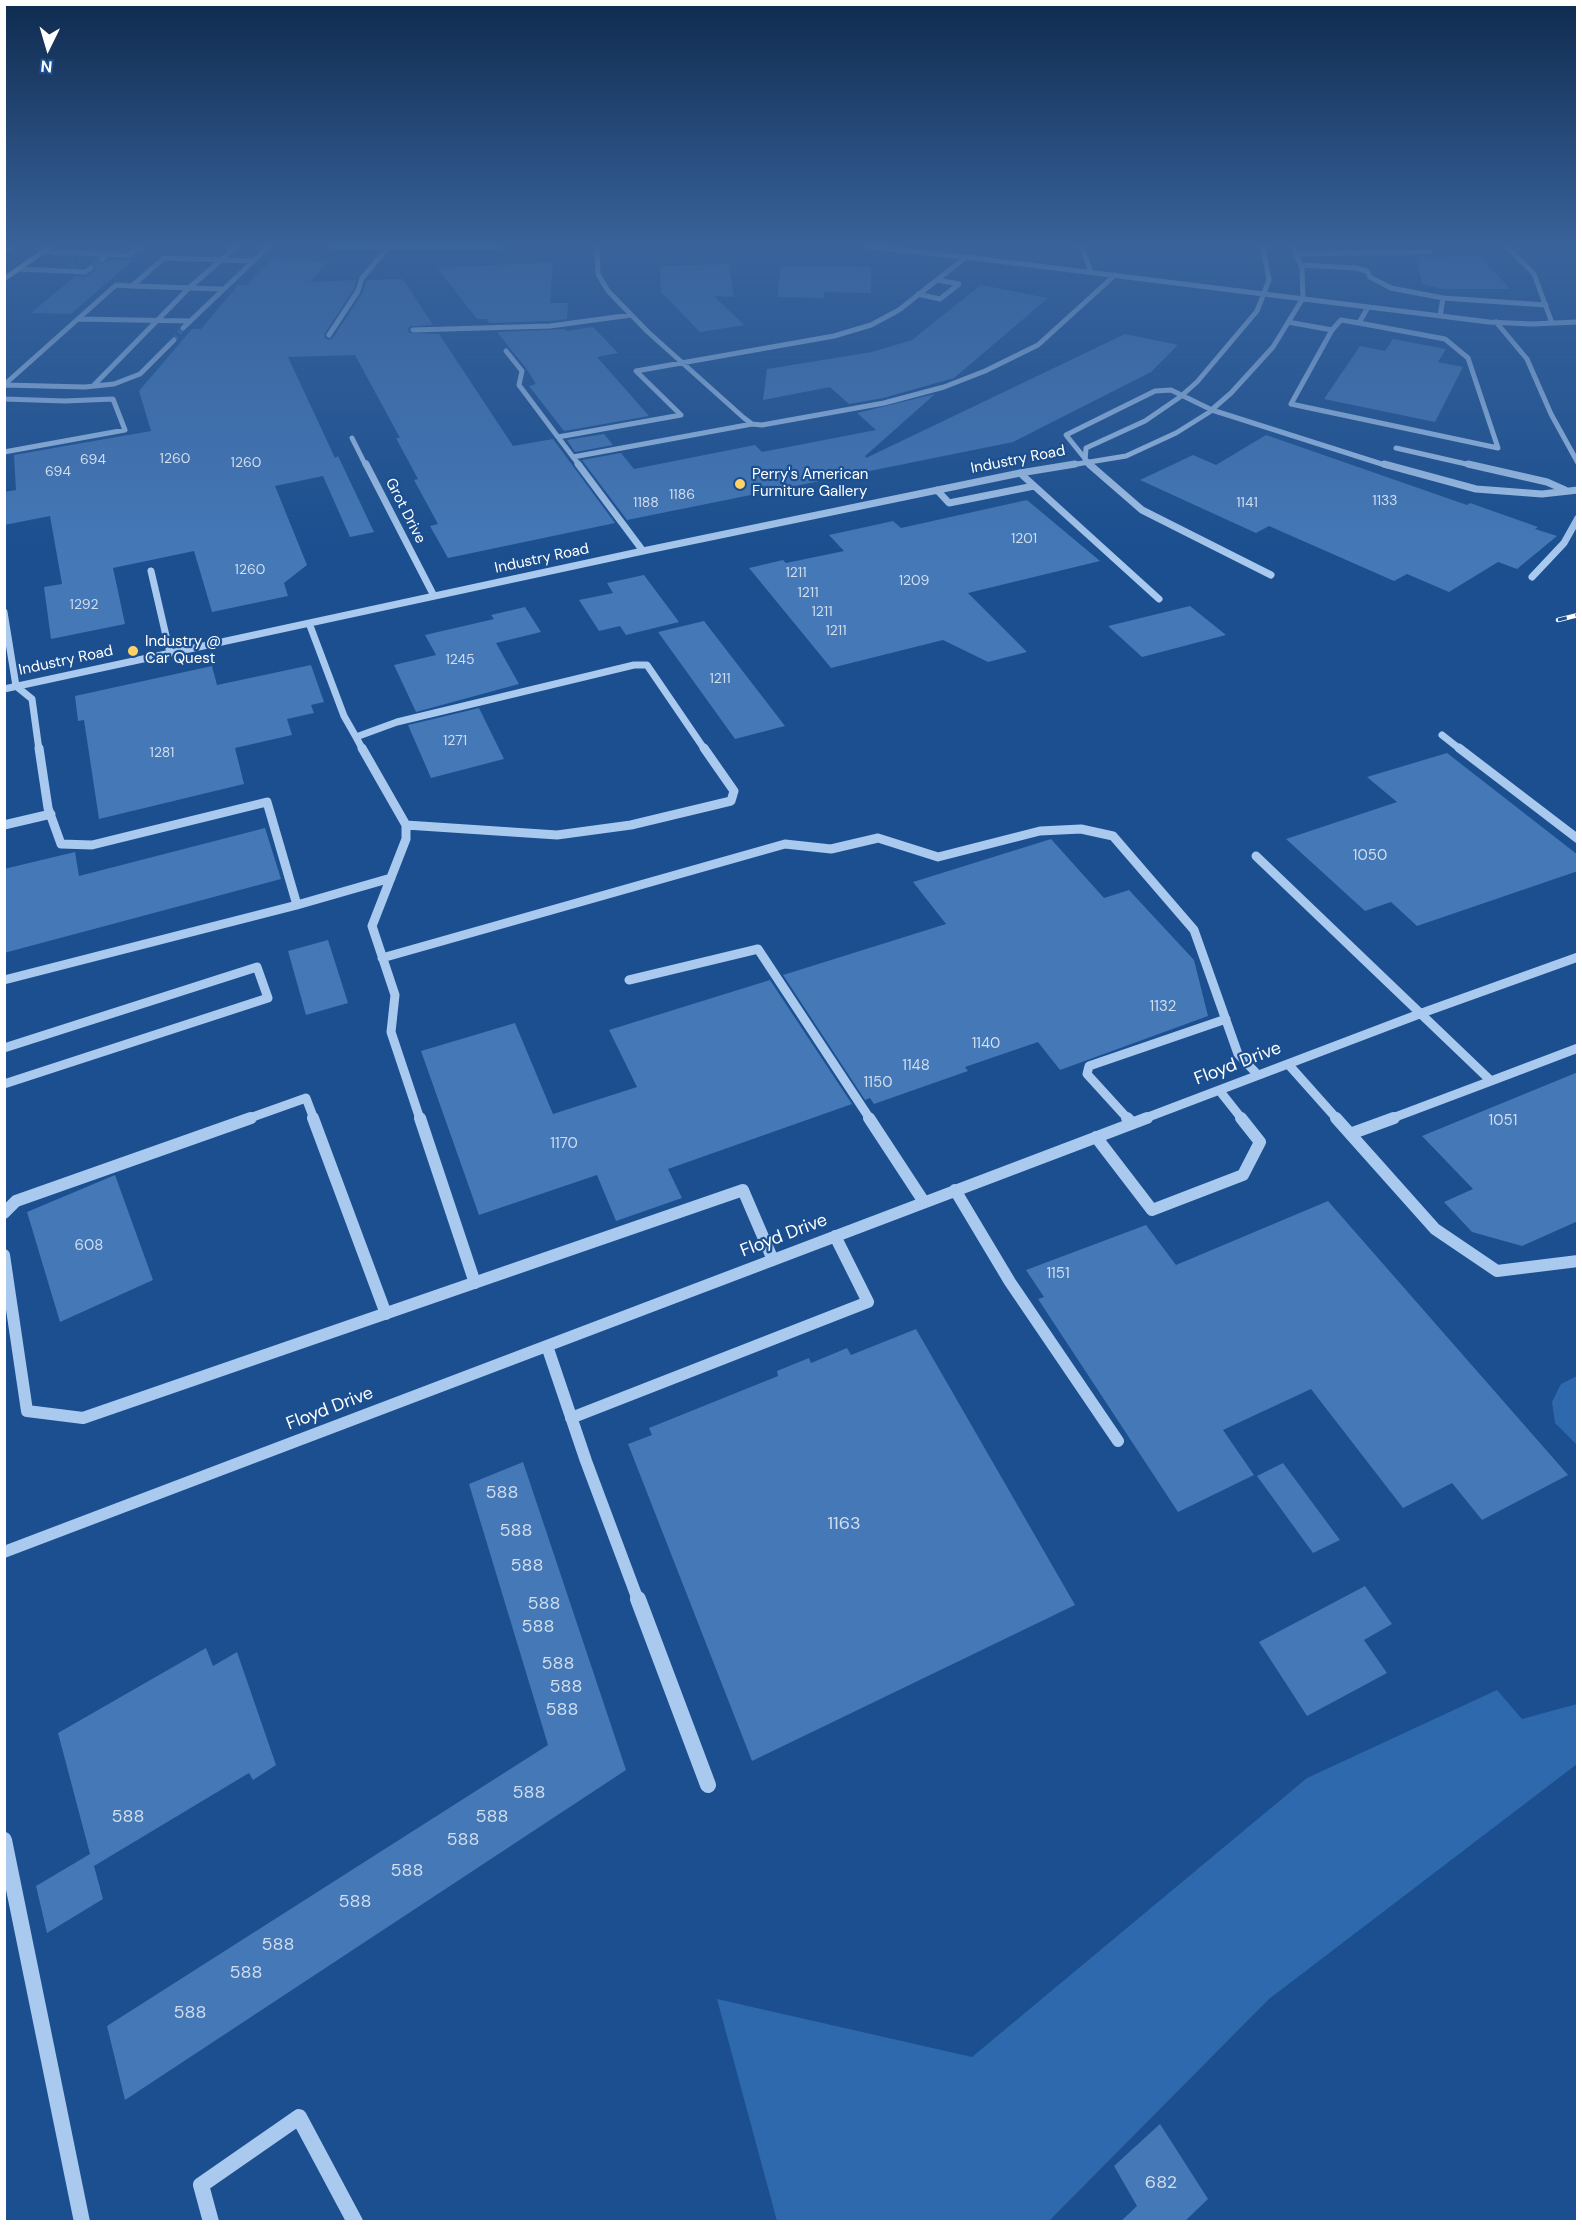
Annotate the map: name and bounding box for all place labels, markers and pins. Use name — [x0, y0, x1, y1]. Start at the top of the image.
place label: Perry's American Furniture Gallery — [752, 466, 868, 501]
marker: Perry's American Furniture Gallery — [733, 477, 747, 491]
place label: Industry @ Car Quest — [145, 633, 221, 668]
marker: Industry @ Car Quest — [126, 644, 140, 658]

